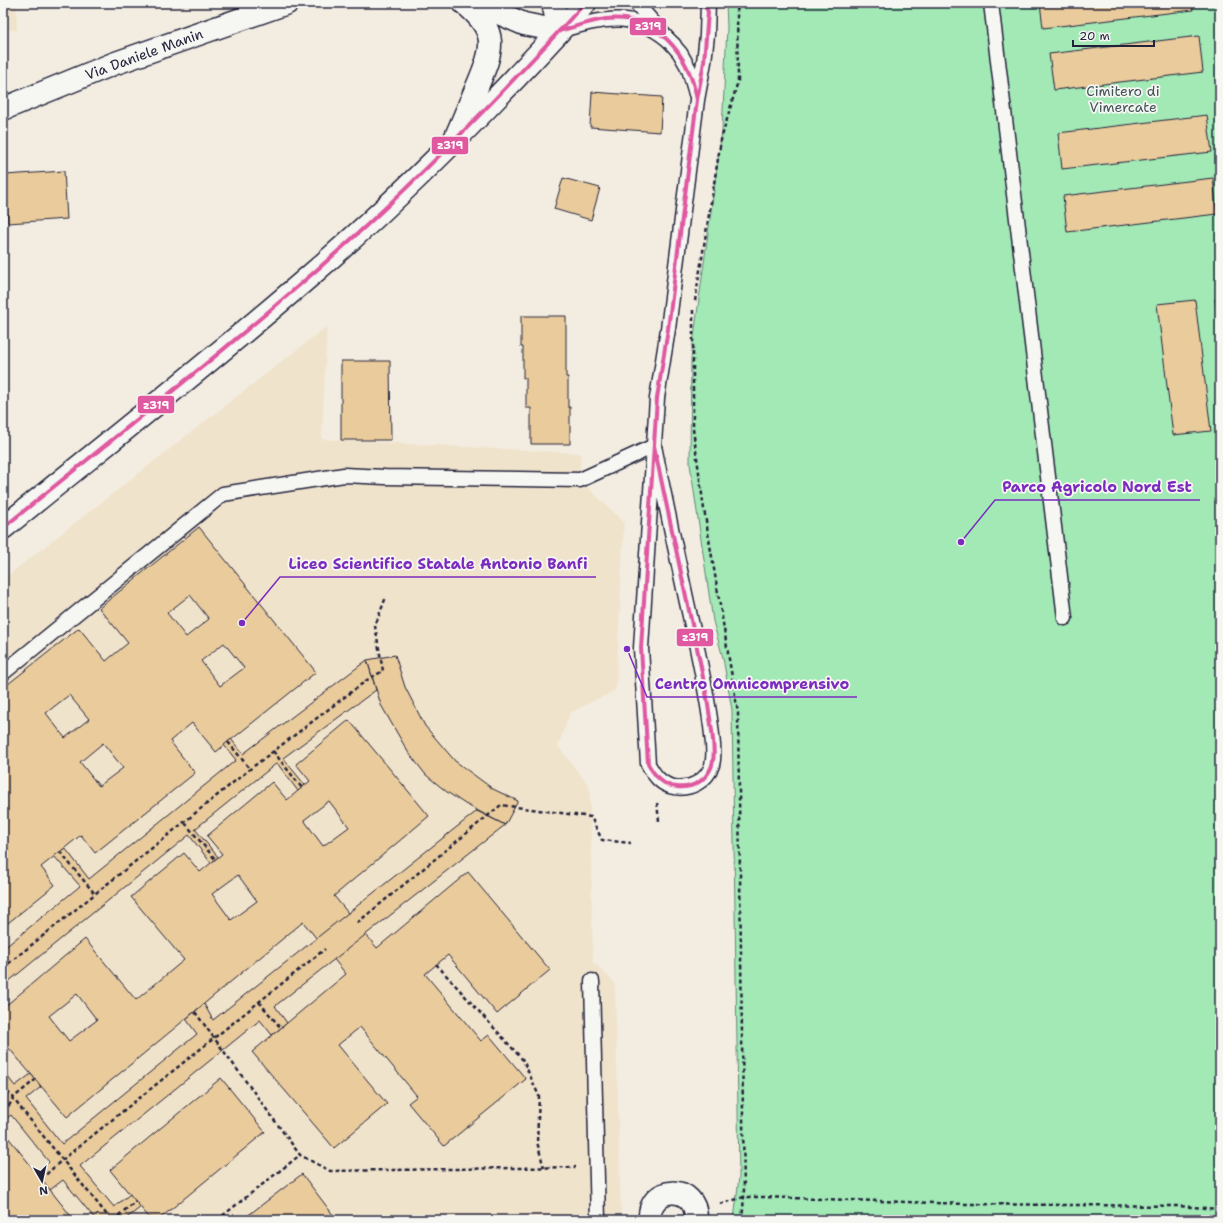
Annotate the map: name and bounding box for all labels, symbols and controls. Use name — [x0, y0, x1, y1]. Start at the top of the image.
line badge: z319 — [629, 17, 667, 36]
text: z319 — [635, 19, 661, 34]
scale bar — [1073, 22, 1154, 48]
street label: Via Daniele Manin — [83, 24, 206, 84]
text: 20 m — [1079, 28, 1110, 44]
park label: Cimitero di Vimercate — [1086, 82, 1160, 116]
line badge: z319 — [431, 136, 469, 155]
text: z319 — [437, 138, 463, 153]
line badge: z319 — [137, 395, 175, 414]
text: z319 — [143, 398, 169, 413]
callout: Parco Agricolo Nord Est — [995, 473, 1200, 500]
text: Parco Agricolo Nord Est — [1002, 477, 1192, 497]
callout: Liceo Scientifico Statale Antonio Banfi — [280, 550, 596, 577]
text: Liceo Scientifico Statale Antonio Banfi — [288, 554, 588, 574]
line badge: z319 — [676, 628, 714, 647]
text: z319 — [682, 630, 708, 645]
callout: Centro Omnicomprensivo — [647, 670, 857, 697]
text: Centro Omnicomprensivo — [655, 674, 849, 694]
north arrow — [22, 1161, 62, 1201]
text: N — [38, 1182, 49, 1199]

